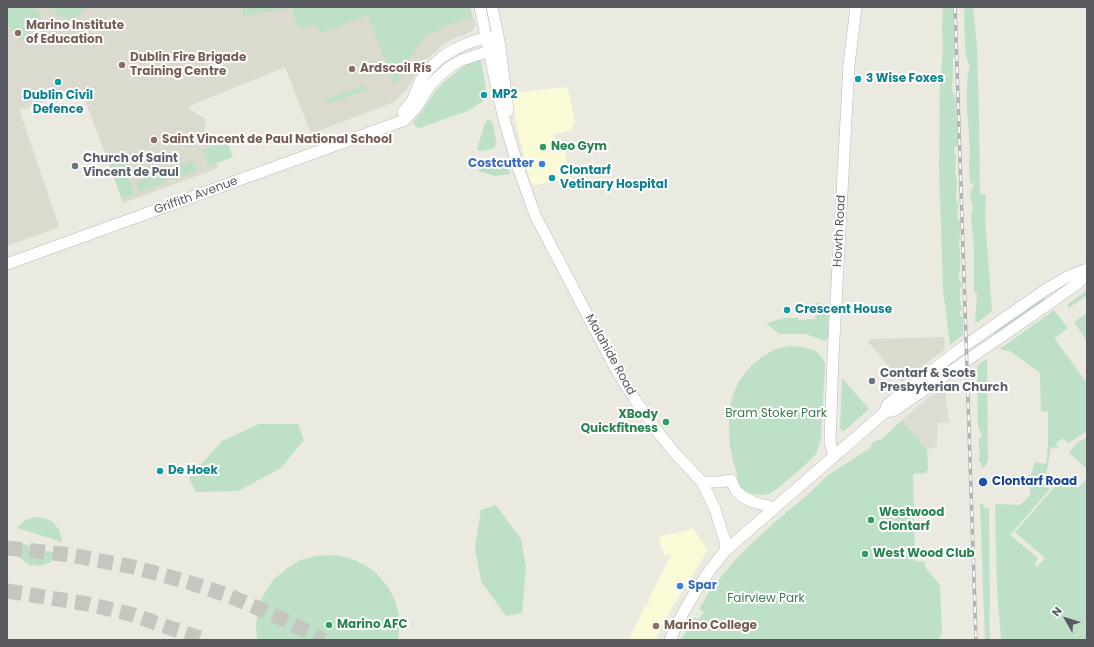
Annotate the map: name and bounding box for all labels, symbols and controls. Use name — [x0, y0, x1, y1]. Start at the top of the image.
place label: Marino Institute of Education — [26, 19, 124, 47]
marker: Marino Institute of Education — [13, 28, 23, 38]
place label: Dublin Fire Brigade Training Centre — [130, 51, 246, 79]
marker: Dublin Fire Brigade Training Centre — [117, 60, 127, 70]
place label: Ardscoil Rís — [360, 62, 432, 76]
marker: Ardscoil Rís — [347, 64, 357, 74]
place label: 3 Wise Foxes — [866, 72, 944, 86]
marker: 3 Wise Foxes — [853, 74, 863, 84]
marker: Dublin Civil Defence — [53, 77, 63, 87]
place label: MP2 — [492, 88, 517, 102]
place label: Dublin Civil Defence — [23, 89, 93, 117]
marker: MP2 — [479, 90, 489, 100]
place label: Saint Vincent de Paul National School — [162, 133, 392, 147]
marker: Saint Vincent de Paul National School — [149, 135, 159, 145]
place label: Neo Gym — [551, 140, 607, 154]
marker: Neo Gym — [538, 142, 548, 152]
place label: Church of Saint Vincent de Paul — [83, 152, 179, 180]
place label: Costcutter — [468, 157, 534, 171]
marker: Costcutter — [537, 159, 547, 169]
marker: Church of Saint Vincent de Paul — [70, 161, 80, 171]
place label: Clontarf Vetinary Hospital — [560, 164, 667, 192]
marker: Clontarf Vetinary Hospital — [547, 173, 557, 183]
street label: Griffith Avenue — [152, 174, 240, 218]
street label: Howth Road — [831, 195, 849, 267]
place label: Crescent House — [795, 303, 892, 317]
marker: Crescent House — [782, 305, 792, 315]
street label: Malahide Road — [582, 312, 638, 398]
place label: Contarf & Scots Presbyterian Church — [880, 367, 1008, 395]
marker: Contarf & Scots Presbyterian Church — [867, 376, 877, 386]
park label: Bram Stoker Park — [725, 407, 827, 421]
place label: XBody Quickfitness — [581, 408, 658, 436]
marker: XBody Quickfitness — [661, 417, 671, 427]
place label: De Hoek — [168, 464, 218, 478]
marker: De Hoek — [155, 466, 165, 476]
place label: Clontarf Road — [992, 475, 1077, 489]
marker: Clontarf Road — [977, 476, 989, 488]
place label: Westwood Clontarf — [879, 506, 944, 534]
marker: Westwood Clontarf — [866, 515, 876, 525]
place label: West Wood Club — [873, 547, 975, 561]
marker: West Wood Club — [860, 549, 870, 559]
place label: Spar — [688, 579, 717, 593]
marker: Spar — [675, 581, 685, 591]
park label: Fairview Park — [727, 592, 805, 606]
north arrow — [1046, 599, 1086, 639]
text: N — [1048, 603, 1065, 620]
place label: Marino AFC — [337, 618, 408, 632]
place label: Marino College — [664, 619, 757, 633]
marker: Marino AFC — [324, 620, 334, 630]
marker: Marino College — [651, 621, 661, 631]

